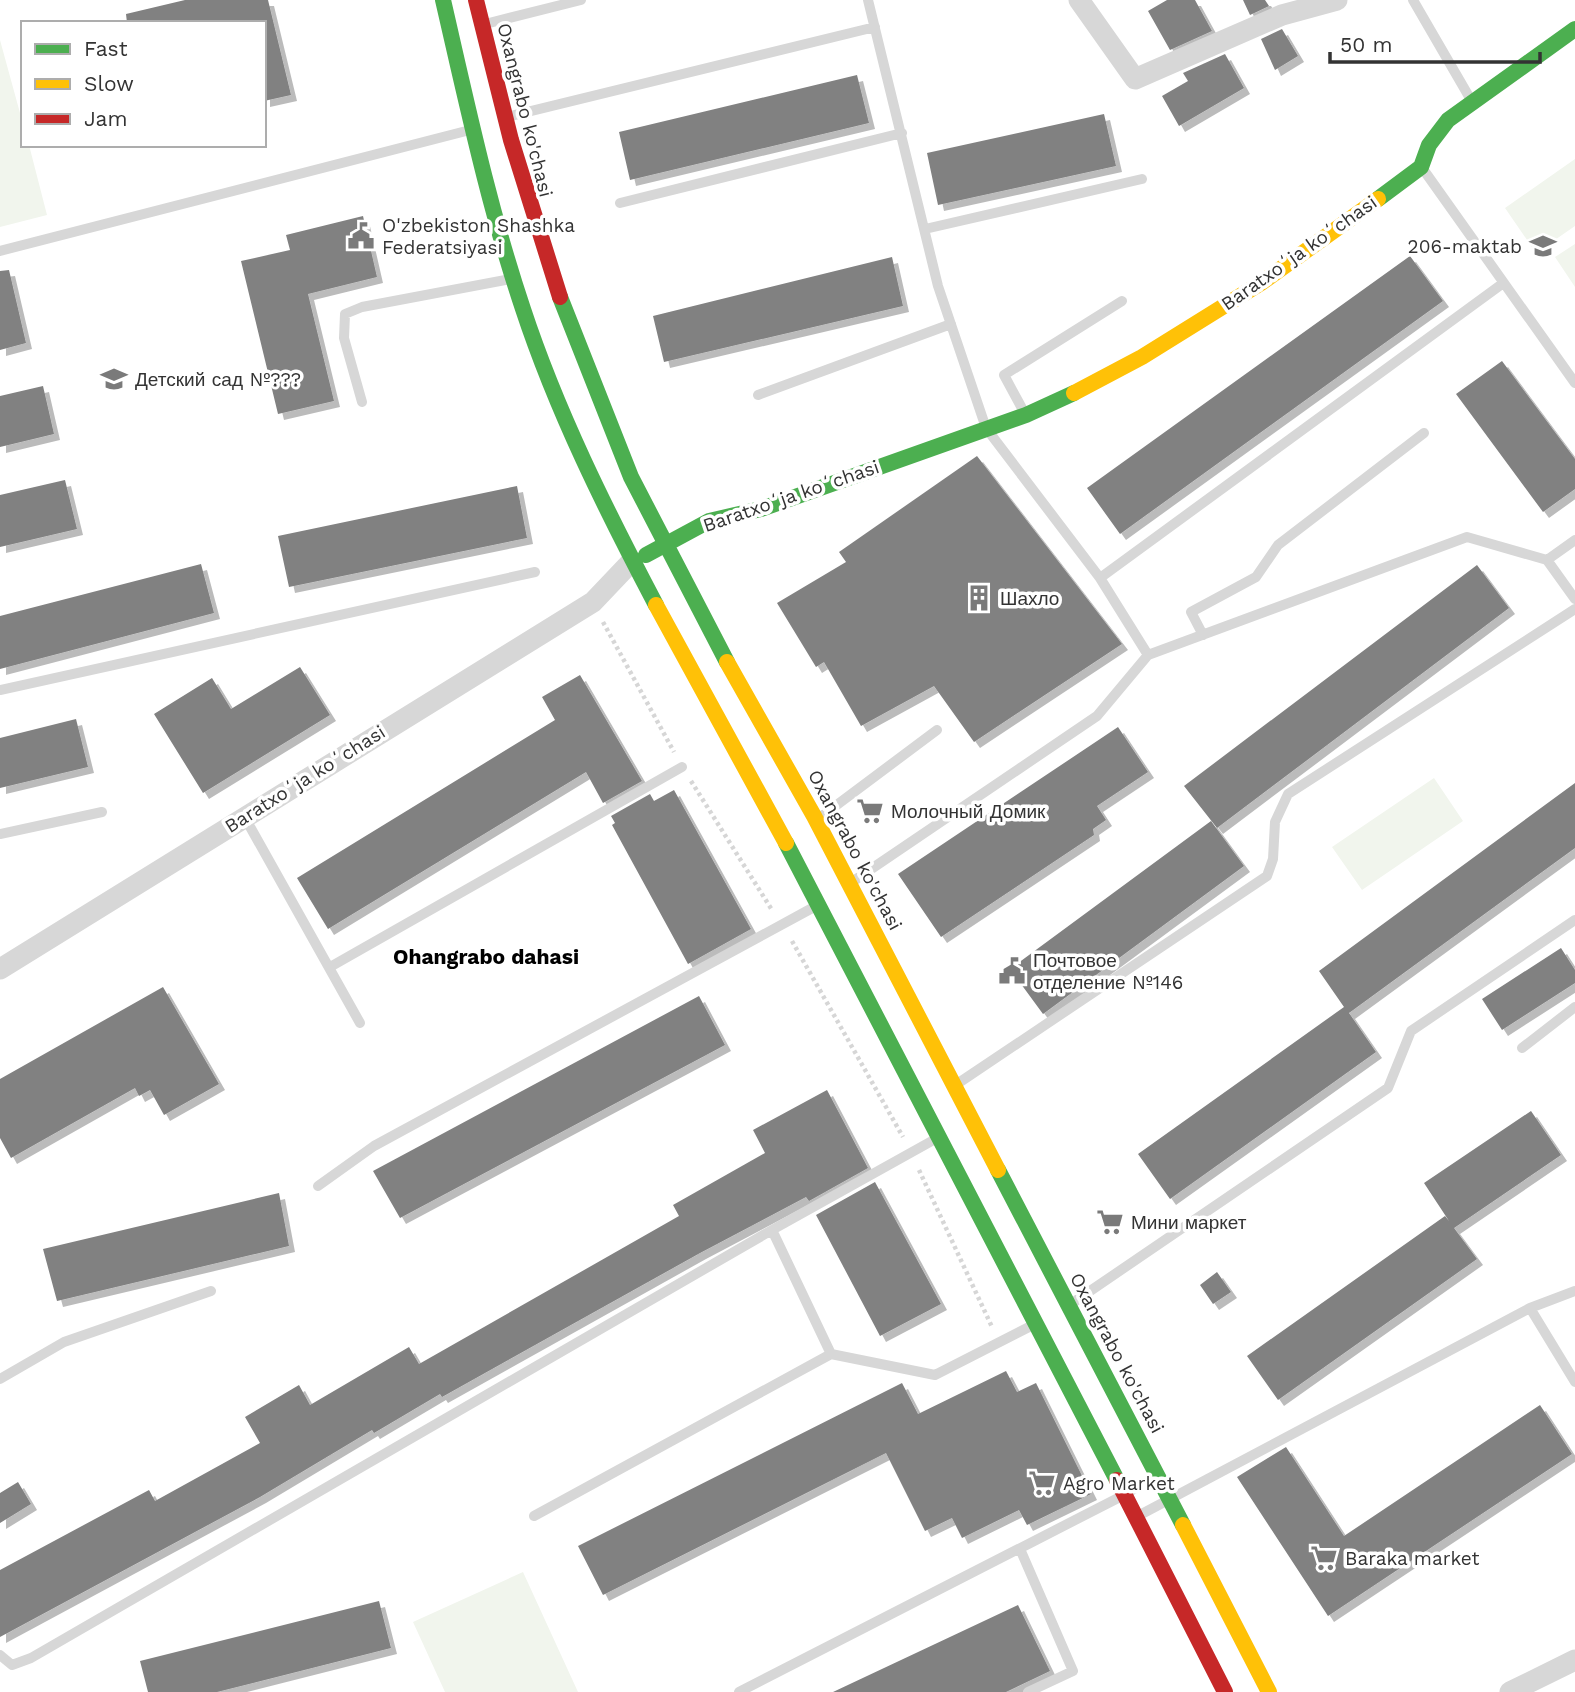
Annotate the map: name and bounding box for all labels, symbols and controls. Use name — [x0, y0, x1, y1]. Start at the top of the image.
legend — [21, 21, 266, 147]
street label: Oxangrabo ko'chasi — [492, 21, 558, 199]
scale bar — [1330, 21, 1540, 65]
text: 50 m — [1340, 32, 1392, 57]
text: Fast — [84, 36, 128, 61]
text: Slow — [84, 71, 134, 96]
text: Jam — [84, 106, 127, 131]
street label: Baratxoʻja koʻchasi — [1217, 191, 1381, 315]
place label: O'zbekiston Shashka Federatsiyasi — [382, 214, 575, 259]
public building icon: O'zbekiston Shashka Federatsiyasi — [346, 221, 376, 251]
school or university icon: 206-maktab — [1528, 231, 1558, 261]
place label: 206-maktab — [1408, 235, 1522, 258]
school or university icon: Детский сад №??? — [99, 364, 129, 394]
place label: Детский сад №??? — [135, 368, 301, 391]
street label: Baratxoʻja koʻchasi — [700, 455, 882, 537]
building icon: Шахло — [964, 583, 994, 613]
place label: Шахло — [1000, 587, 1059, 610]
street label: Baratxoʻja koʻchasi — [221, 720, 389, 838]
street label: Oxangrabo ko'chasi — [803, 766, 907, 934]
supermarket icon: Молочный Домик — [855, 796, 885, 826]
place label: Молочный Домик — [891, 800, 1046, 823]
district label: Ohangrabo dahasi — [393, 944, 579, 969]
place label: Почтовое отделение №146 — [1033, 949, 1183, 994]
public building icon: Почтовое отделение №146 — [997, 956, 1027, 986]
supermarket icon: Мини маркет — [1095, 1207, 1125, 1237]
place label: Мини маркет — [1131, 1211, 1247, 1234]
street label: Oxangrabo ko'chasi — [1065, 1269, 1169, 1437]
supermarket icon: Agro Market — [1027, 1468, 1057, 1498]
place label: Agro Market — [1063, 1472, 1175, 1495]
supermarket icon: Baraka market — [1309, 1543, 1339, 1573]
place label: Baraka market — [1345, 1547, 1480, 1570]

